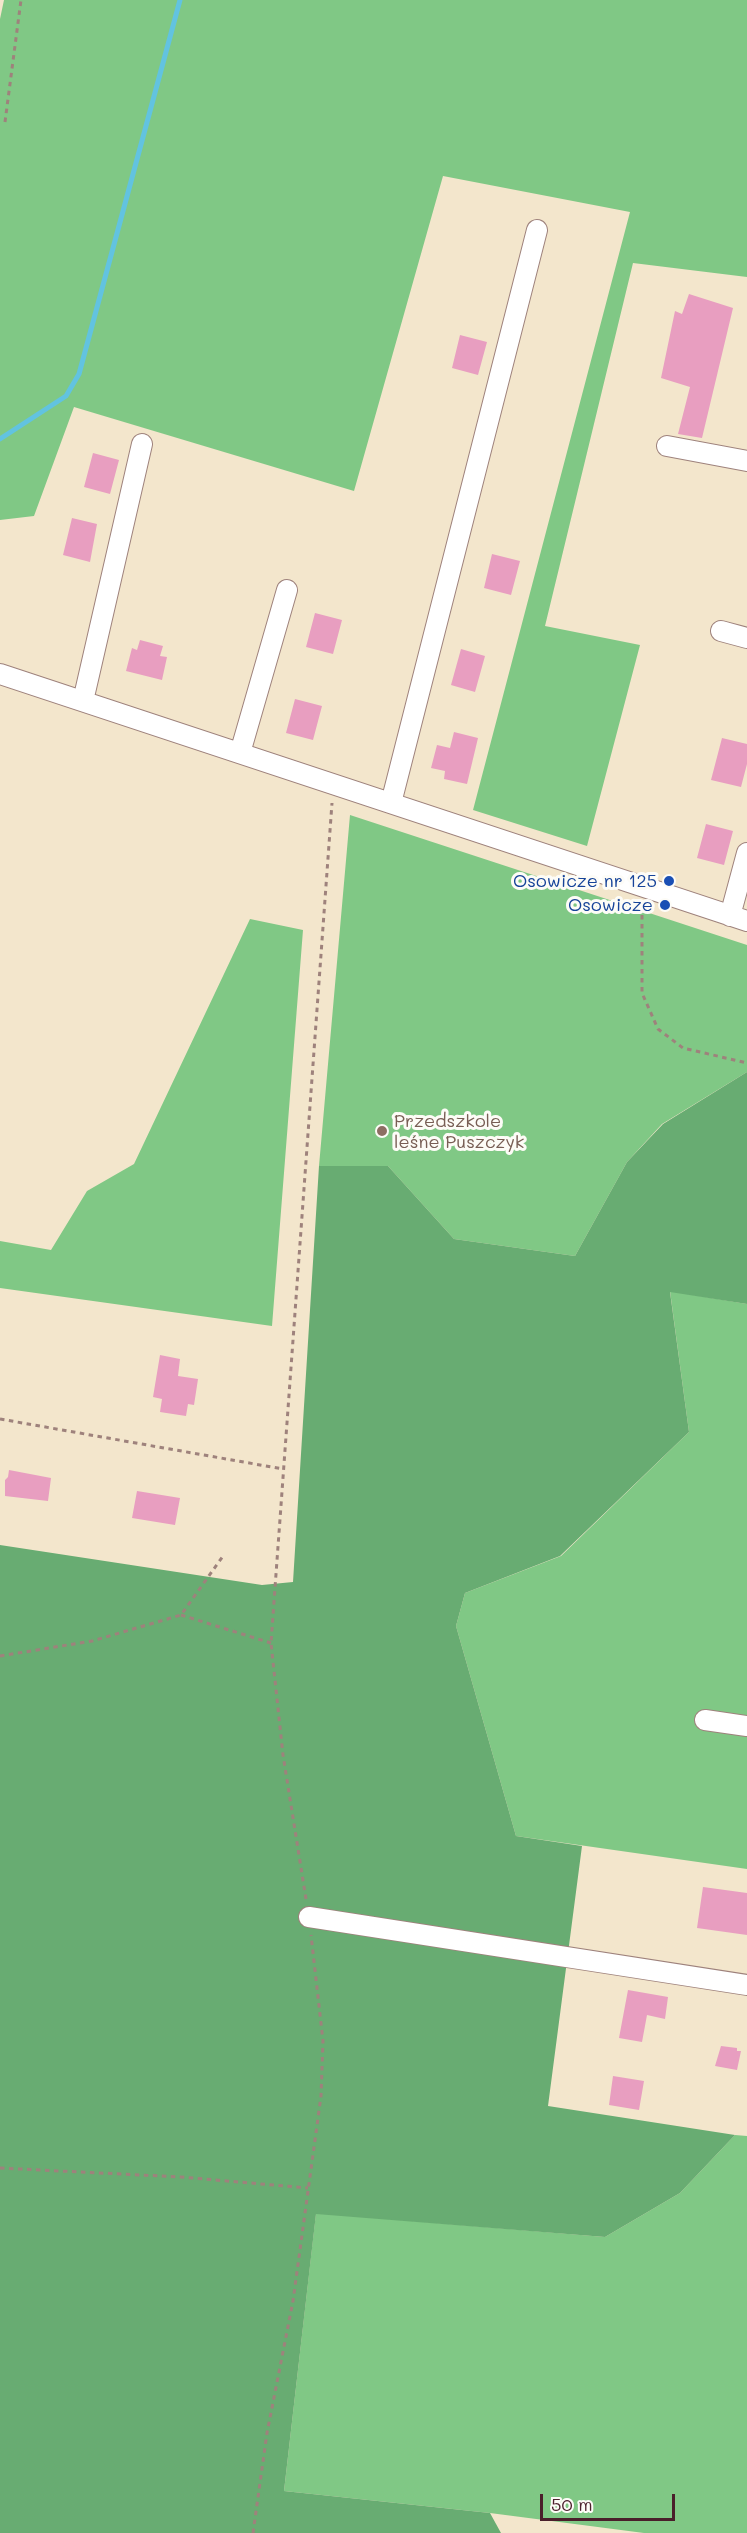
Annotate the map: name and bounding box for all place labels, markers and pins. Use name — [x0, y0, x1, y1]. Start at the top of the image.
place label: Osowicze nr 125 — [513, 870, 657, 892]
marker: Osowicze nr 125 — [662, 874, 676, 888]
place label: Osowicze — [568, 894, 653, 916]
marker: Osowicze — [658, 898, 672, 912]
place label: Przedszkole leśne Puszczyk — [394, 1110, 524, 1152]
marker: Przedszkole leśne Puszczyk — [375, 1124, 389, 1138]

